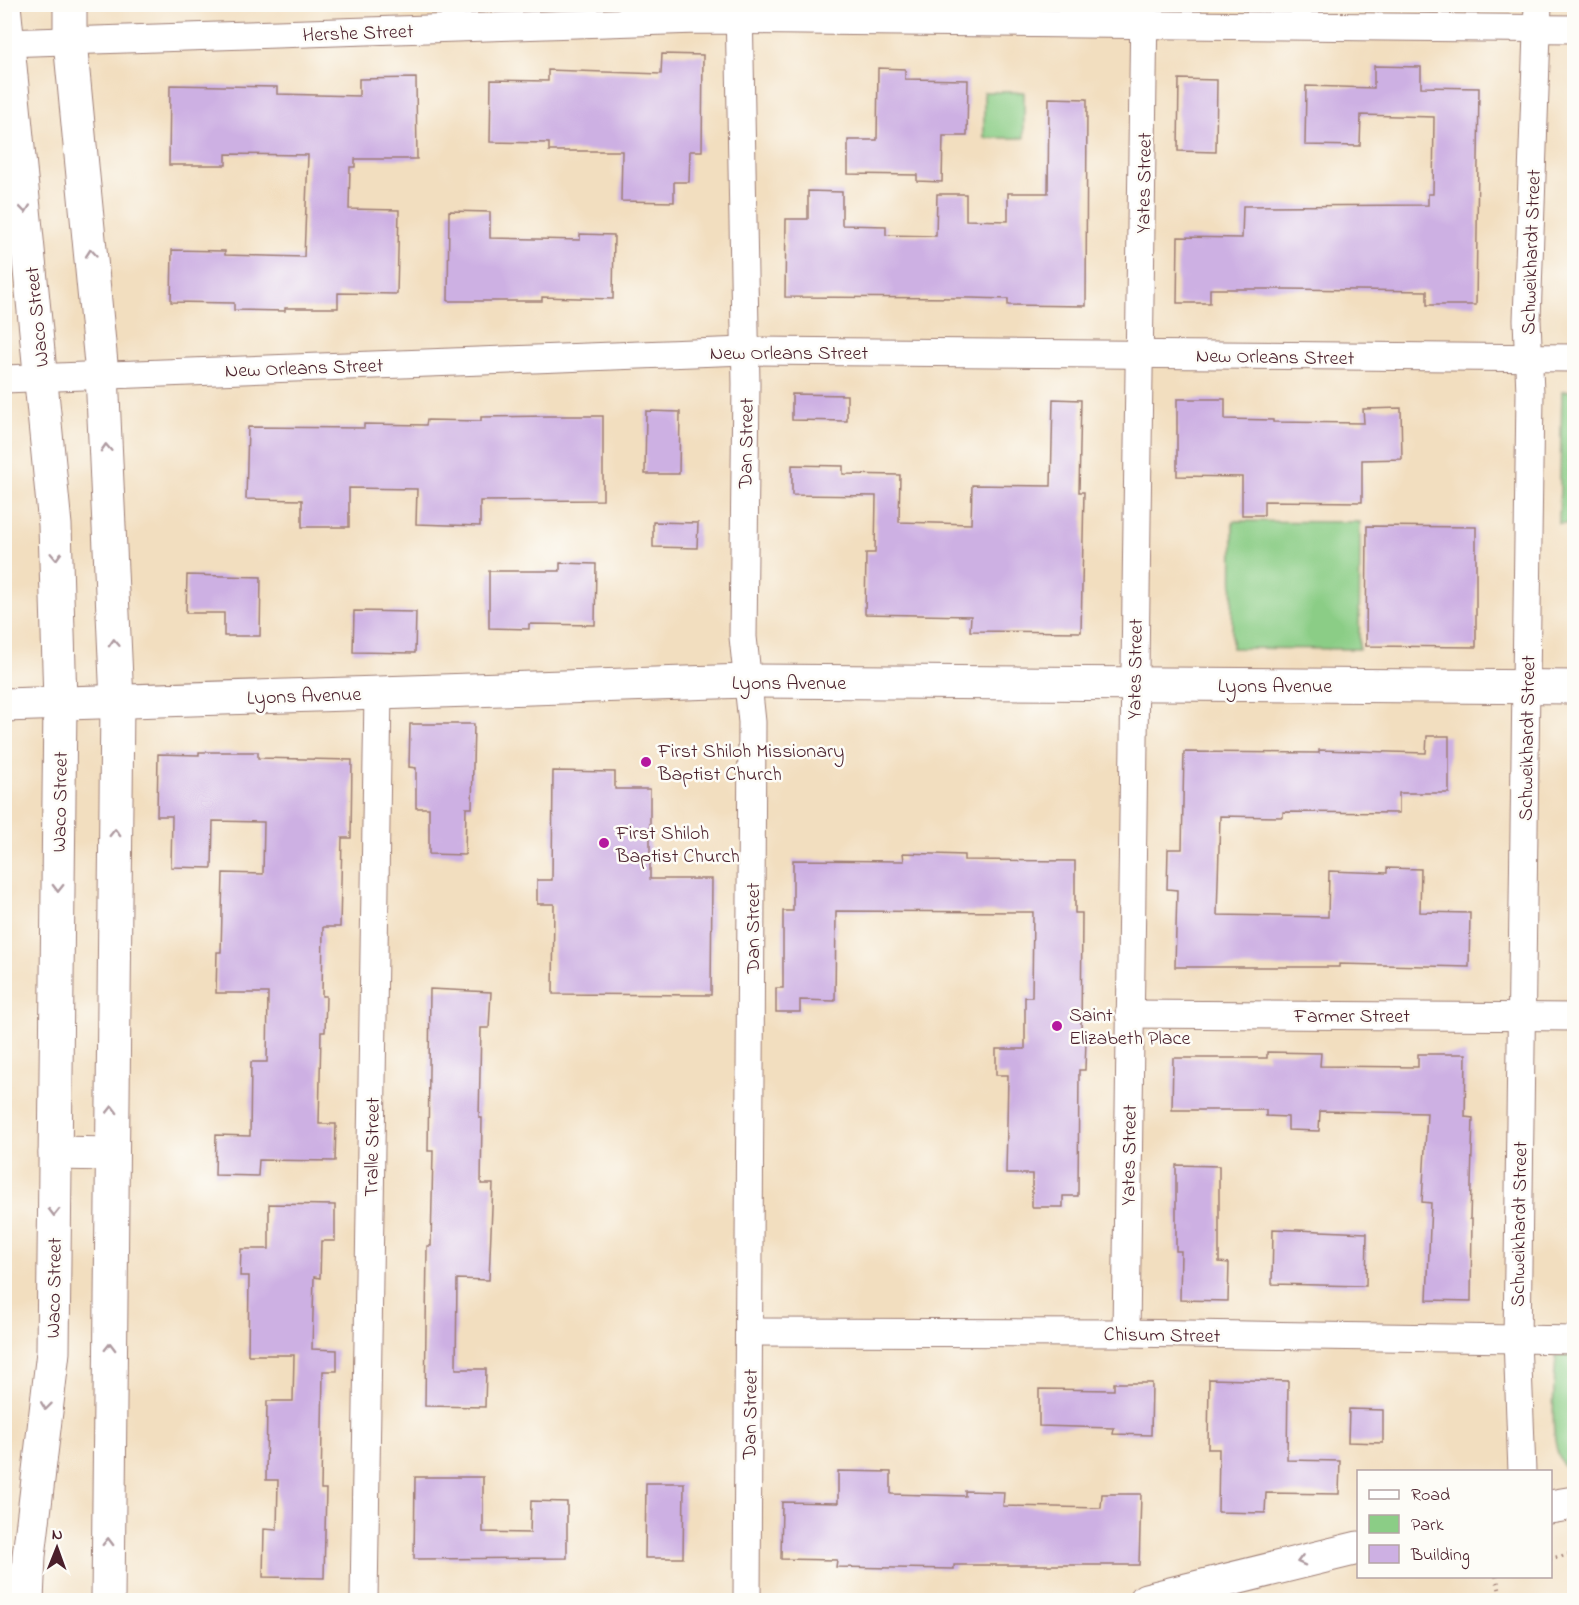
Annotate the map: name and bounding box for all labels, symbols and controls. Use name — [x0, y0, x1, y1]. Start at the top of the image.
street label: Hershe Street — [302, 18, 414, 51]
street label: Yates Street — [1130, 132, 1161, 234]
street label: Schweikhardt Street — [1515, 169, 1550, 335]
one-way arrow — [18, 205, 31, 214]
one-way arrow — [85, 249, 98, 258]
street label: Waco Street — [19, 265, 58, 368]
street label: New Orleans Street — [710, 340, 869, 369]
street label: New Orleans Street — [1195, 343, 1355, 374]
street label: New Orleans Street — [224, 352, 384, 387]
street label: Dan Street — [732, 397, 763, 490]
one-way arrow — [99, 443, 112, 452]
one-way arrow — [49, 552, 62, 561]
street label: Yates Street — [1121, 618, 1152, 720]
one-way arrow — [108, 638, 121, 647]
street label: Schweikhardt Street — [1513, 655, 1544, 821]
street label: Lyons Avenue — [732, 670, 846, 699]
street label: Lyons Avenue — [1218, 673, 1332, 702]
street label: Lyons Avenue — [246, 681, 362, 714]
place label: First Shiloh Missionary Baptist Church — [657, 738, 844, 790]
street label: Waco Street — [46, 751, 77, 853]
marker: First Shiloh Missionary Baptist Church — [639, 755, 653, 769]
place label: First Shiloh Baptist Church — [615, 820, 740, 872]
one-way arrow — [109, 829, 121, 838]
marker: First Shiloh Baptist Church — [597, 836, 611, 850]
street label: Dan Street — [740, 882, 769, 974]
one-way arrow — [52, 883, 64, 892]
place label: Saint Elizabeth Place — [1069, 1002, 1190, 1054]
street label: Farmer Street — [1293, 1003, 1410, 1032]
marker: Saint Elizabeth Place — [1050, 1019, 1064, 1033]
street label: Tralle Street — [358, 1097, 389, 1197]
street label: Yates Street — [1115, 1104, 1146, 1206]
one-way arrow — [106, 1106, 119, 1115]
street label: Schweikhardt Street — [1505, 1141, 1536, 1307]
one-way arrow — [48, 1207, 60, 1216]
street label: Waco Street — [40, 1237, 71, 1339]
street label: Chisum Street — [1103, 1321, 1221, 1352]
one-way arrow — [104, 1343, 116, 1352]
street label: Dan Street — [736, 1368, 767, 1461]
one-way arrow — [40, 1402, 52, 1411]
legend — [1357, 1470, 1552, 1578]
text: Road — [1411, 1483, 1450, 1509]
text: Park — [1411, 1513, 1444, 1539]
north arrow — [27, 1518, 87, 1578]
text: N — [52, 1523, 63, 1547]
one-way arrow — [102, 1538, 114, 1547]
text: Building — [1410, 1543, 1470, 1570]
one-way arrow — [1297, 1553, 1307, 1566]

